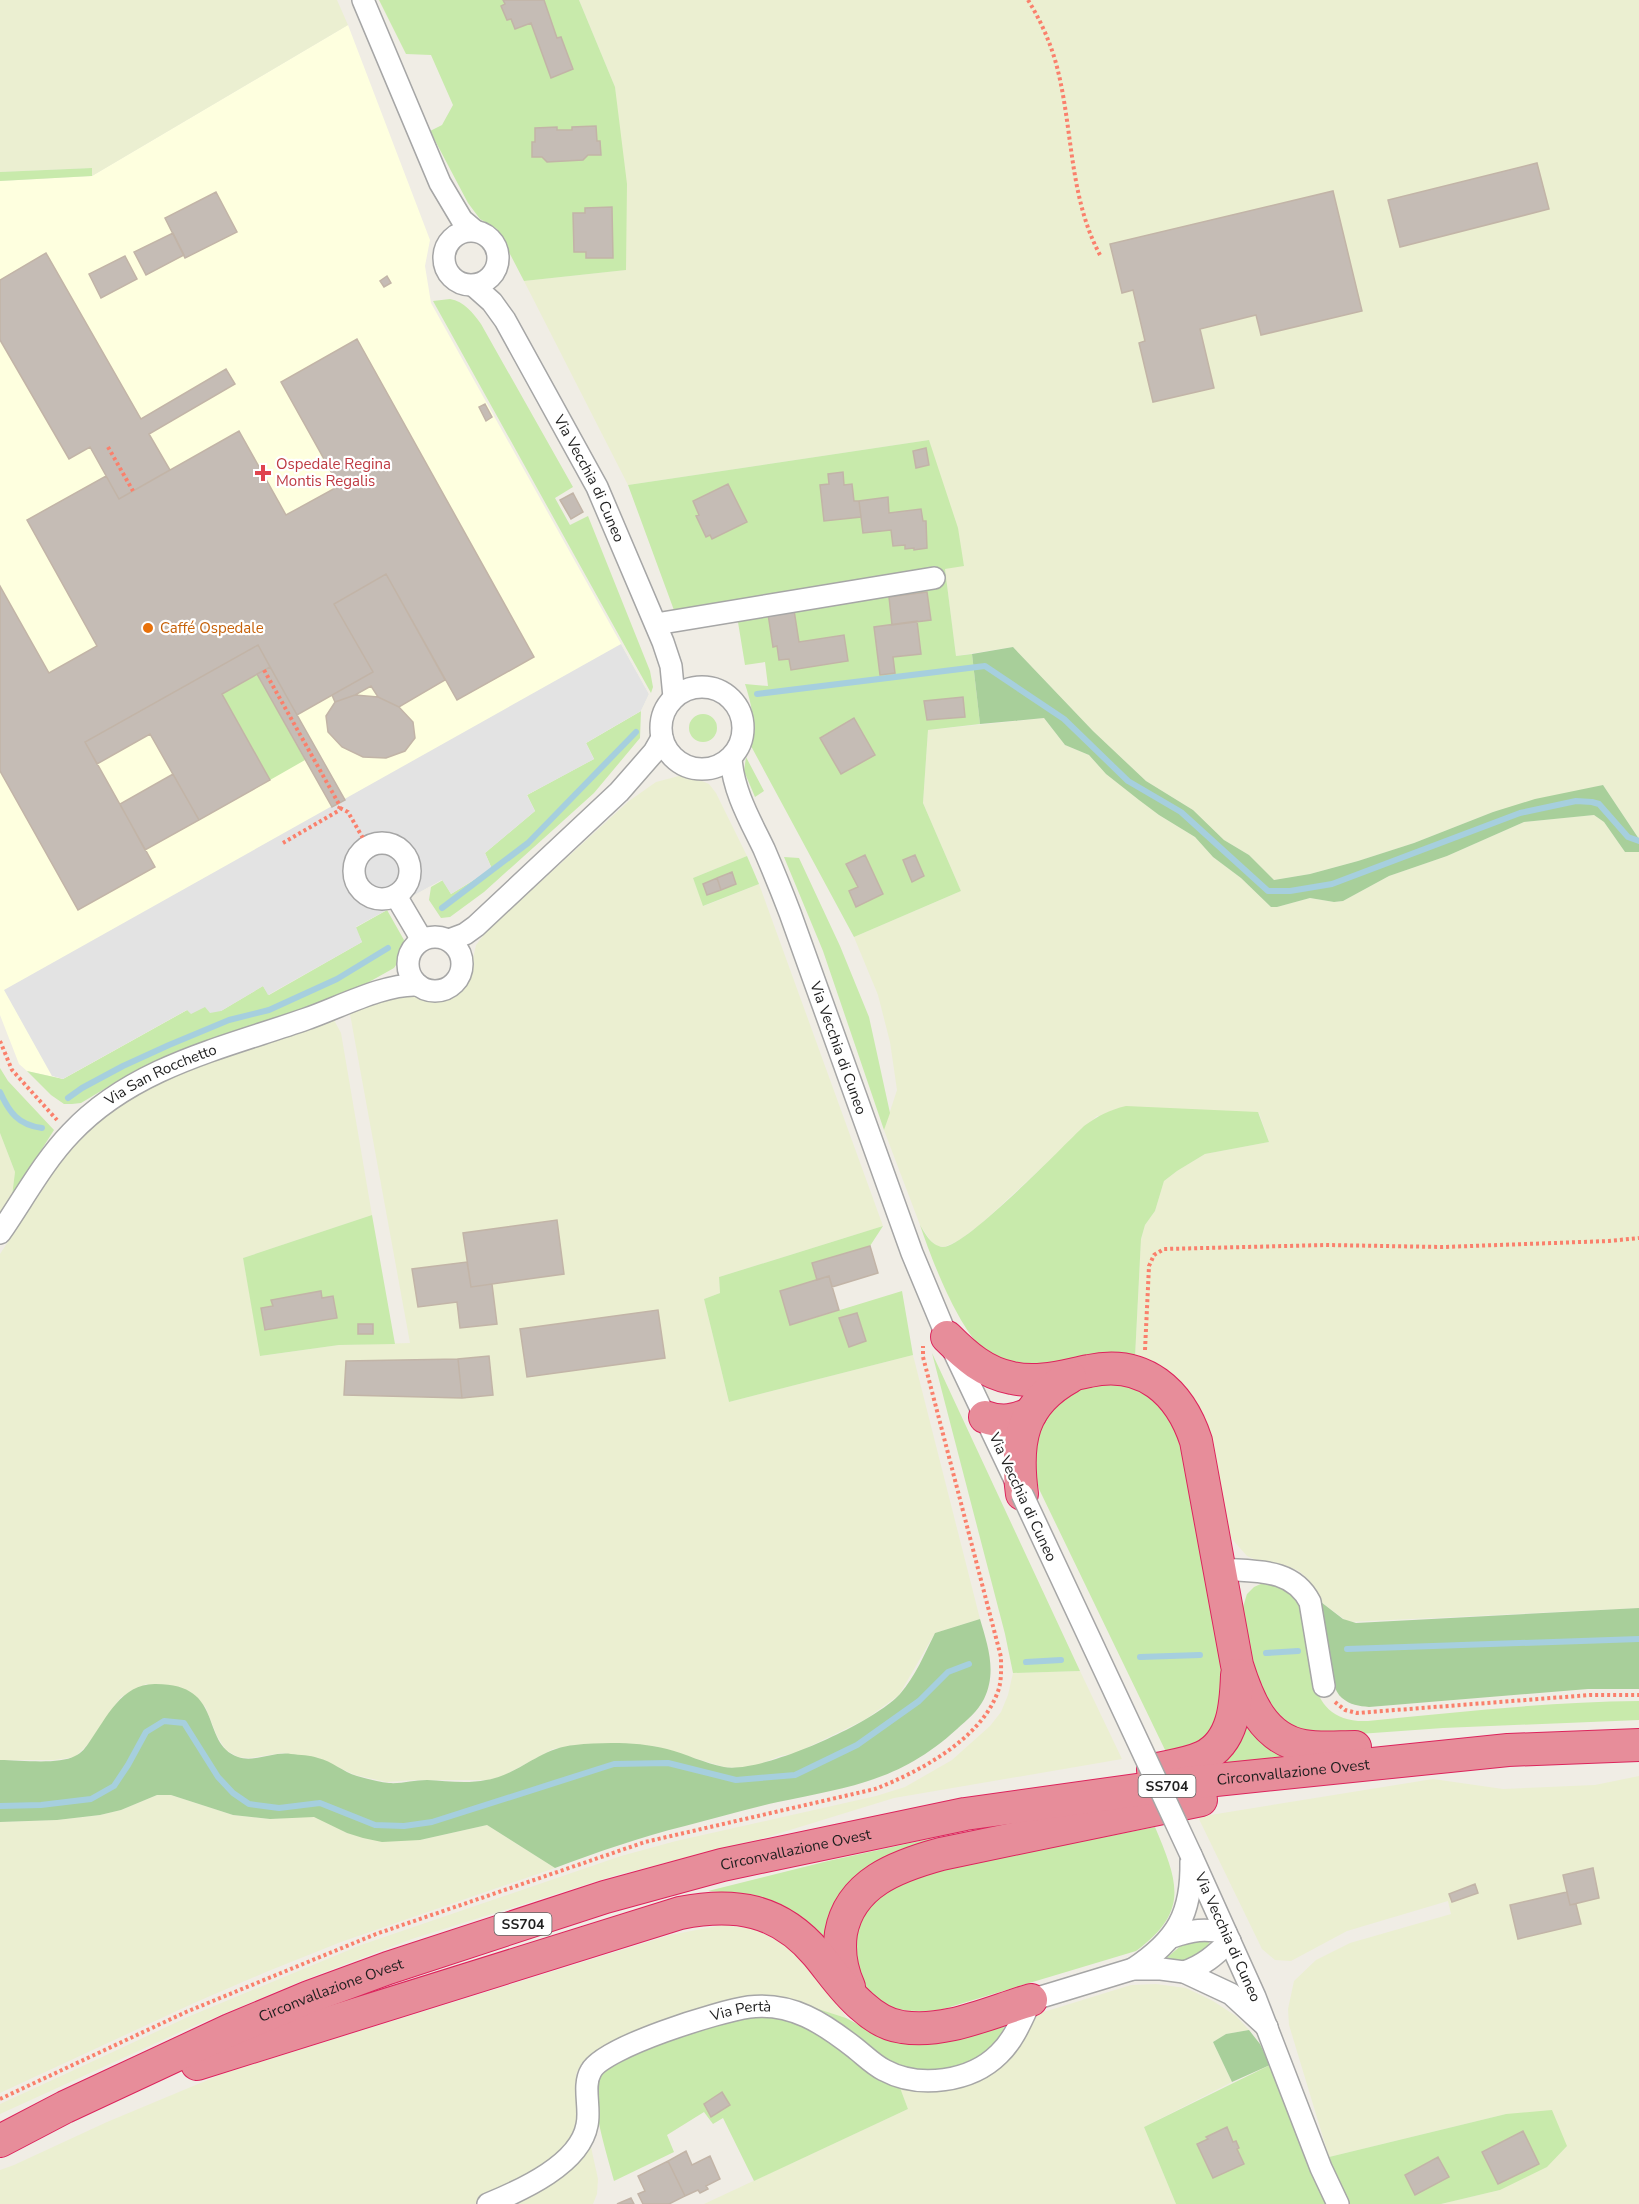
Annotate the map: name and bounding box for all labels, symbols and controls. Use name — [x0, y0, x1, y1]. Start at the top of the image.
street label: Via Vecchia di Cuneo — [549, 410, 629, 545]
place label: Ospedale Regina Montis Regalis — [276, 454, 391, 491]
marker: Ospedale Regina Montis Regalis — [254, 464, 272, 482]
place label: Caffé Ospedale — [160, 618, 264, 638]
marker: Caffé Ospedale — [141, 621, 155, 635]
street label: Via Vecchia di Cuneo — [805, 978, 871, 1117]
street label: Via San Rocchetto — [100, 1039, 219, 1111]
street label: Via Vecchia di Cuneo — [984, 1428, 1062, 1565]
street label: Circonvallazione Ovest — [1216, 1754, 1371, 1790]
road number: SS704 — [1138, 1775, 1196, 1797]
street label: Circonvallazione Ovest — [718, 1824, 873, 1875]
street label: Via Vecchia di Cuneo — [1190, 1868, 1266, 2005]
road number: SS704 — [494, 1913, 552, 1935]
street label: Circonvallazione Ovest — [255, 1953, 407, 2027]
street label: Via Pertà — [707, 1996, 772, 2026]

